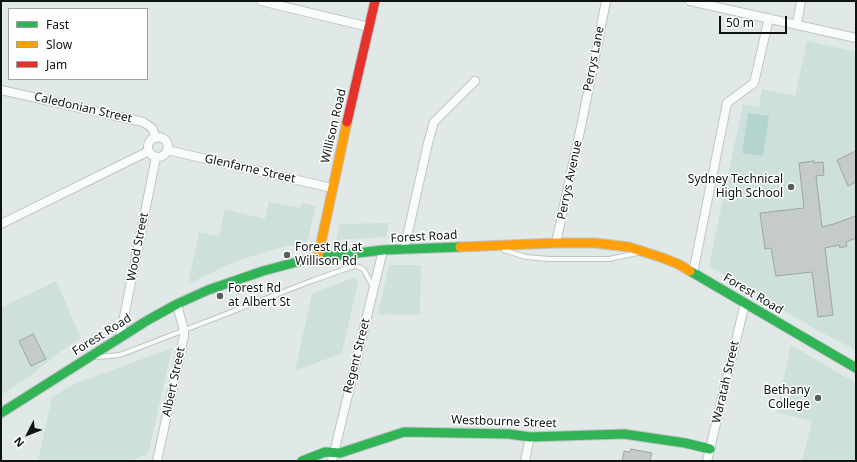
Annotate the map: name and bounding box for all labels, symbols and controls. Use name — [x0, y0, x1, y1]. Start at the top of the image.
legend — [8, 8, 148, 80]
scale bar — [721, 8, 789, 34]
text: 50 m — [726, 14, 754, 31]
text: Fast — [46, 16, 69, 33]
street label: Perrys Lane — [581, 25, 607, 93]
text: Slow — [46, 36, 72, 53]
text: Jam — [46, 56, 67, 73]
street label: Willison Road — [318, 87, 350, 165]
street label: Caledonian Street — [33, 90, 133, 126]
street label: Perrys Avenue — [555, 139, 585, 221]
street label: Glenfarne Street — [203, 152, 297, 186]
place label: Sydney Technical High School — [688, 173, 783, 201]
marker: Sydney Technical High School — [786, 182, 796, 192]
street label: Wood Street — [124, 212, 152, 282]
street label: Forest Road — [390, 228, 458, 246]
place label: Forest Rd at Willison Rd — [295, 241, 362, 269]
marker: Forest Rd at Willison Rd — [282, 250, 292, 260]
street label: Forest Road — [721, 271, 785, 317]
place label: Forest Rd at Albert St — [228, 282, 290, 310]
marker: Forest Rd at Albert St — [215, 291, 225, 301]
street label: Forest Road — [70, 311, 134, 359]
street label: Regent Street — [341, 317, 373, 395]
street label: Waratah Street — [710, 339, 742, 425]
street label: Albert Street — [160, 346, 188, 418]
place label: Bethany College — [763, 384, 810, 412]
marker: Bethany College — [813, 393, 823, 403]
street label: Westbourne Street — [451, 413, 557, 431]
north arrow — [8, 414, 48, 454]
text: N — [10, 434, 27, 451]

